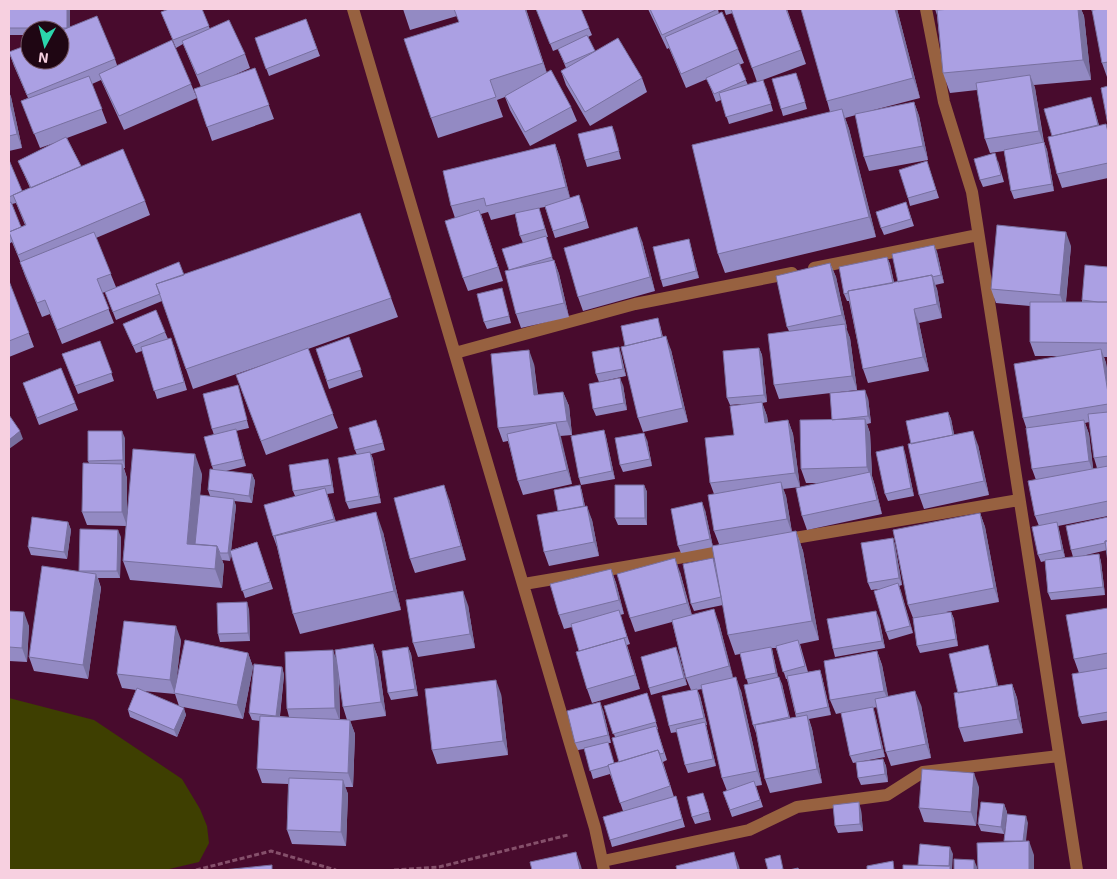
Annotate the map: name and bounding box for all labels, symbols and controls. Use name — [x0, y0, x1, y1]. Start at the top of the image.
north arrow — [20, 20, 70, 70]
text: N — [37, 49, 49, 67]

